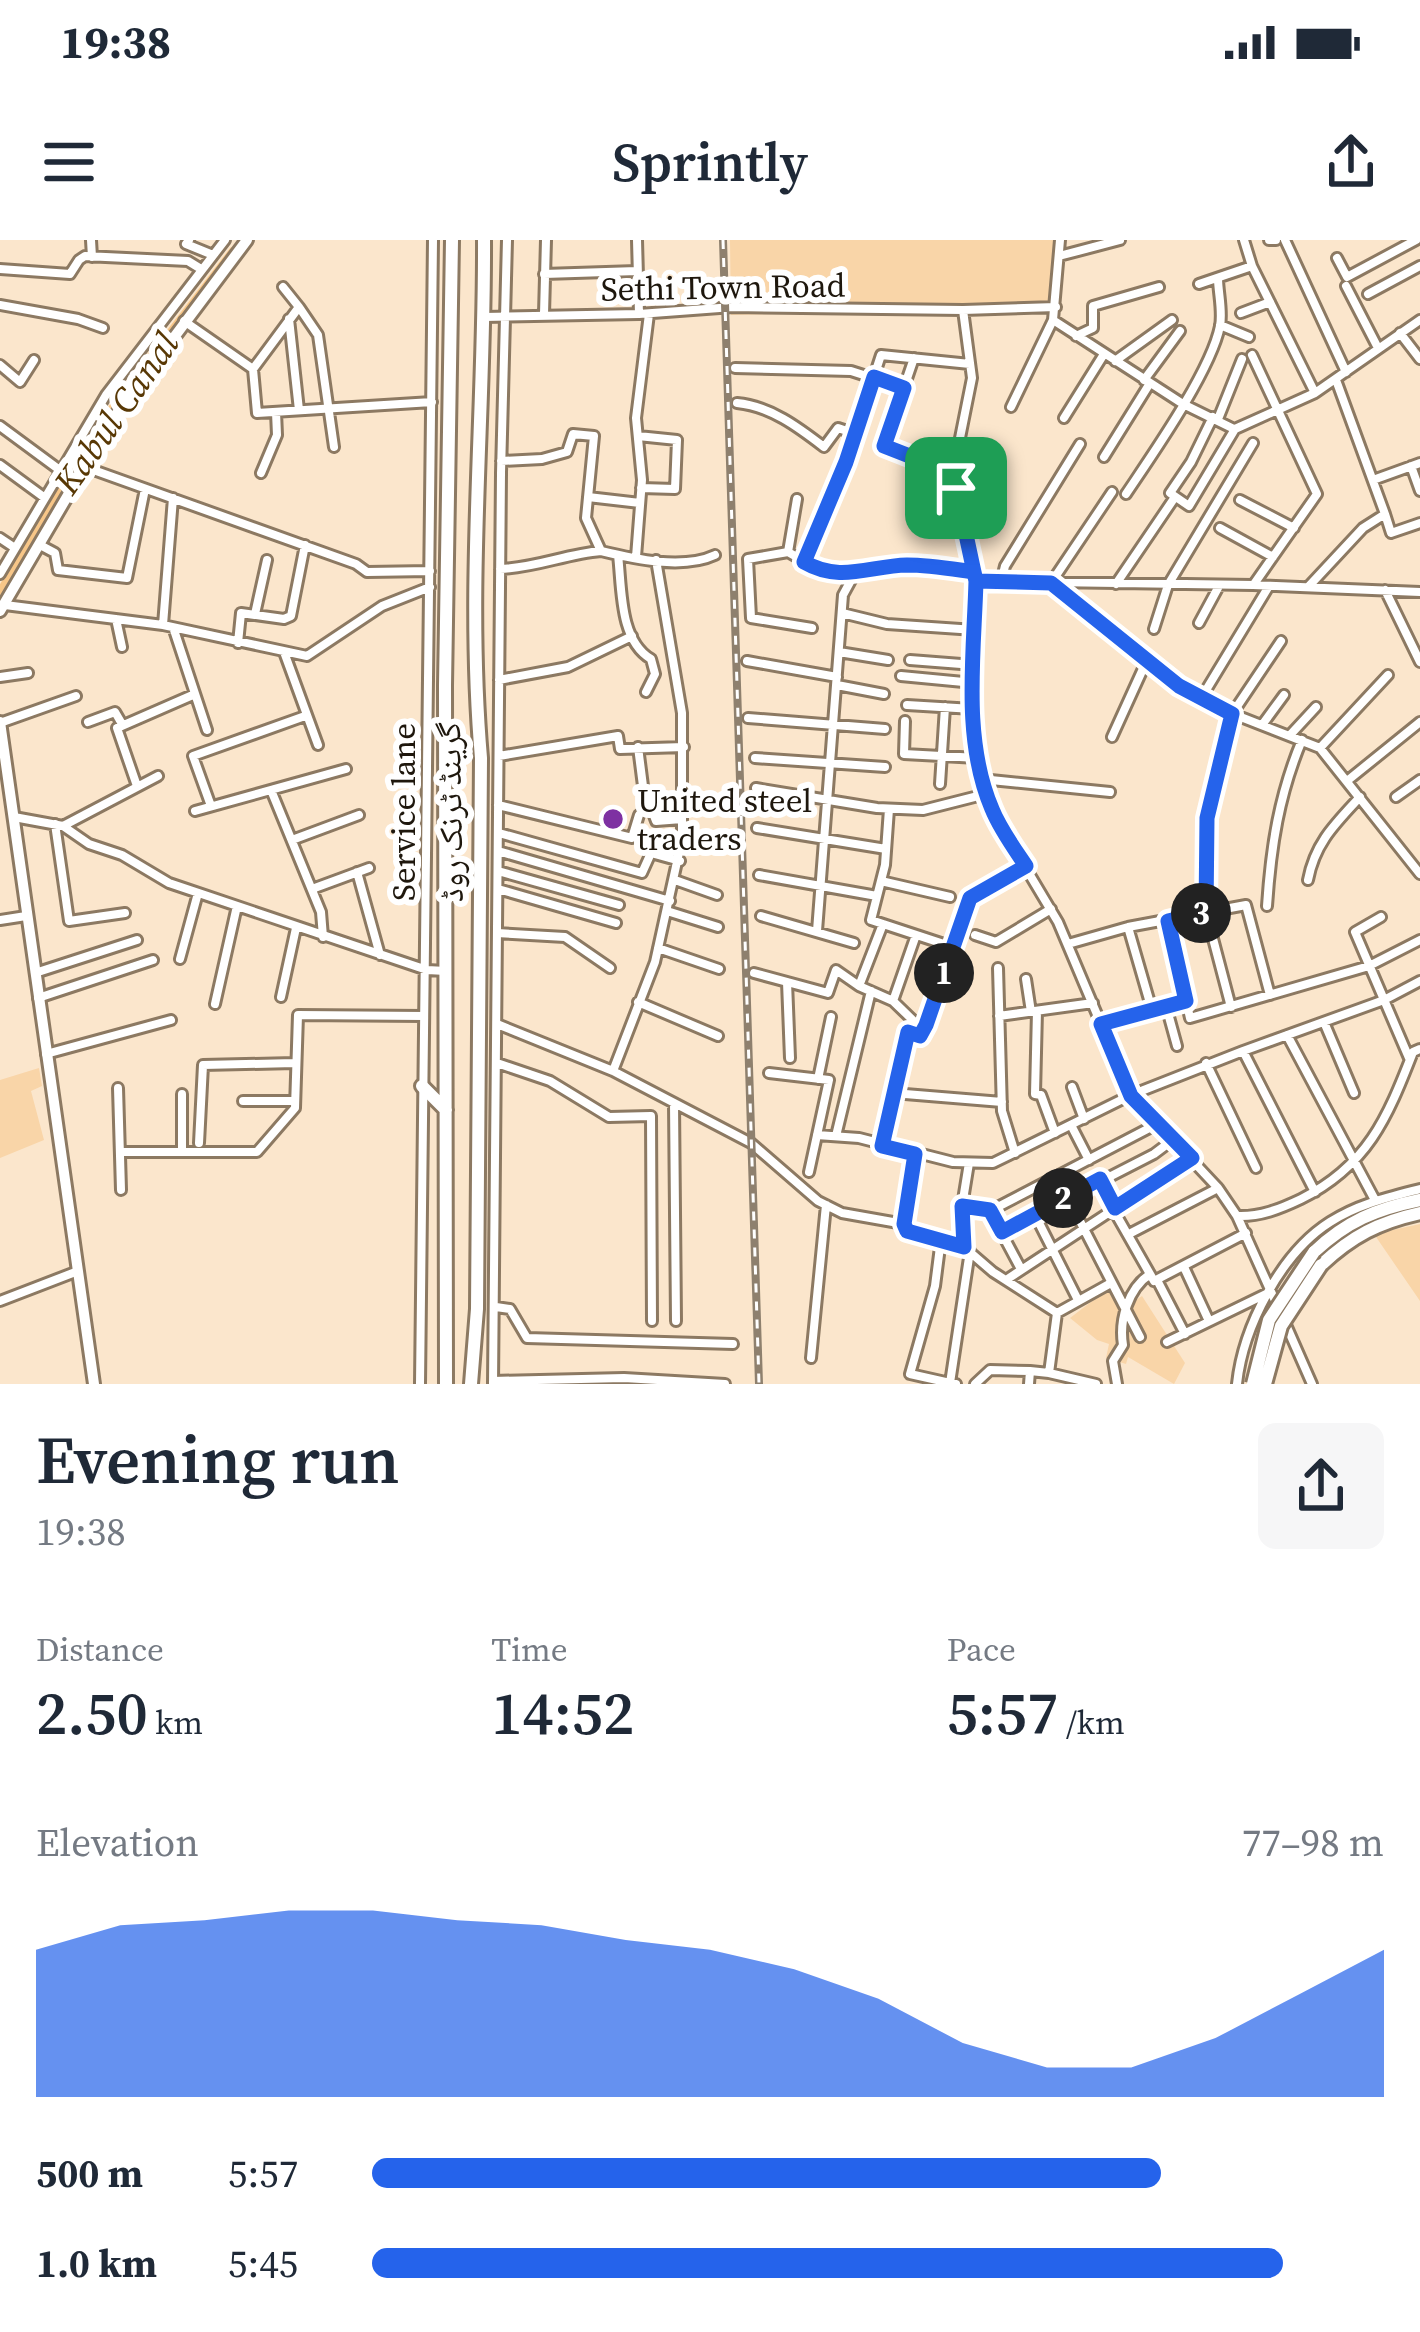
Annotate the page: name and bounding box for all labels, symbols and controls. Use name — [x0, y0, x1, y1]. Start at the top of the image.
text: 19:38 — [60, 11, 171, 73]
text: Sprintly — [612, 125, 808, 199]
icon: menu — [36, 129, 102, 195]
icon: share — [1318, 129, 1384, 195]
street label: Sethi Town Road — [600, 262, 846, 312]
water label: Kabul Canal — [42, 322, 190, 505]
pin — [905, 437, 1007, 539]
icon: arrive — [923, 455, 989, 521]
street label: گرینڈ ٹرنک روڈ — [426, 721, 474, 902]
street label: Service lane — [381, 723, 426, 901]
place label: United steel traders — [637, 778, 812, 861]
marker: United steel traders — [600, 806, 626, 832]
pin: 3 — [1171, 883, 1231, 943]
text: 3 — [1192, 890, 1210, 935]
pin: 1 — [914, 943, 974, 1003]
text: 1 — [935, 950, 953, 995]
pin: 2 — [1033, 1168, 1093, 1228]
text: 2 — [1054, 1175, 1072, 1220]
text: Evening run — [36, 1415, 400, 1505]
button: share — [1258, 1423, 1384, 1549]
text: 19:38 — [36, 1505, 126, 1558]
text: Distance — [36, 1627, 164, 1672]
text: Time — [491, 1627, 568, 1672]
text: Pace — [947, 1627, 1016, 1672]
text: 2.50 — [36, 1672, 148, 1754]
text: 14:52 — [491, 1672, 634, 1754]
text: 5:57 — [947, 1672, 1058, 1754]
text: km — [148, 1700, 203, 1745]
text: /km — [1058, 1700, 1125, 1745]
text: Elevation — [36, 1816, 199, 1869]
text: 77–98 m — [1242, 1816, 1384, 1869]
text: 500 m — [36, 2147, 143, 2200]
text: 5:57 — [228, 2147, 298, 2200]
text: 1.0 km — [36, 2237, 157, 2290]
text: 5:45 — [228, 2237, 298, 2290]

